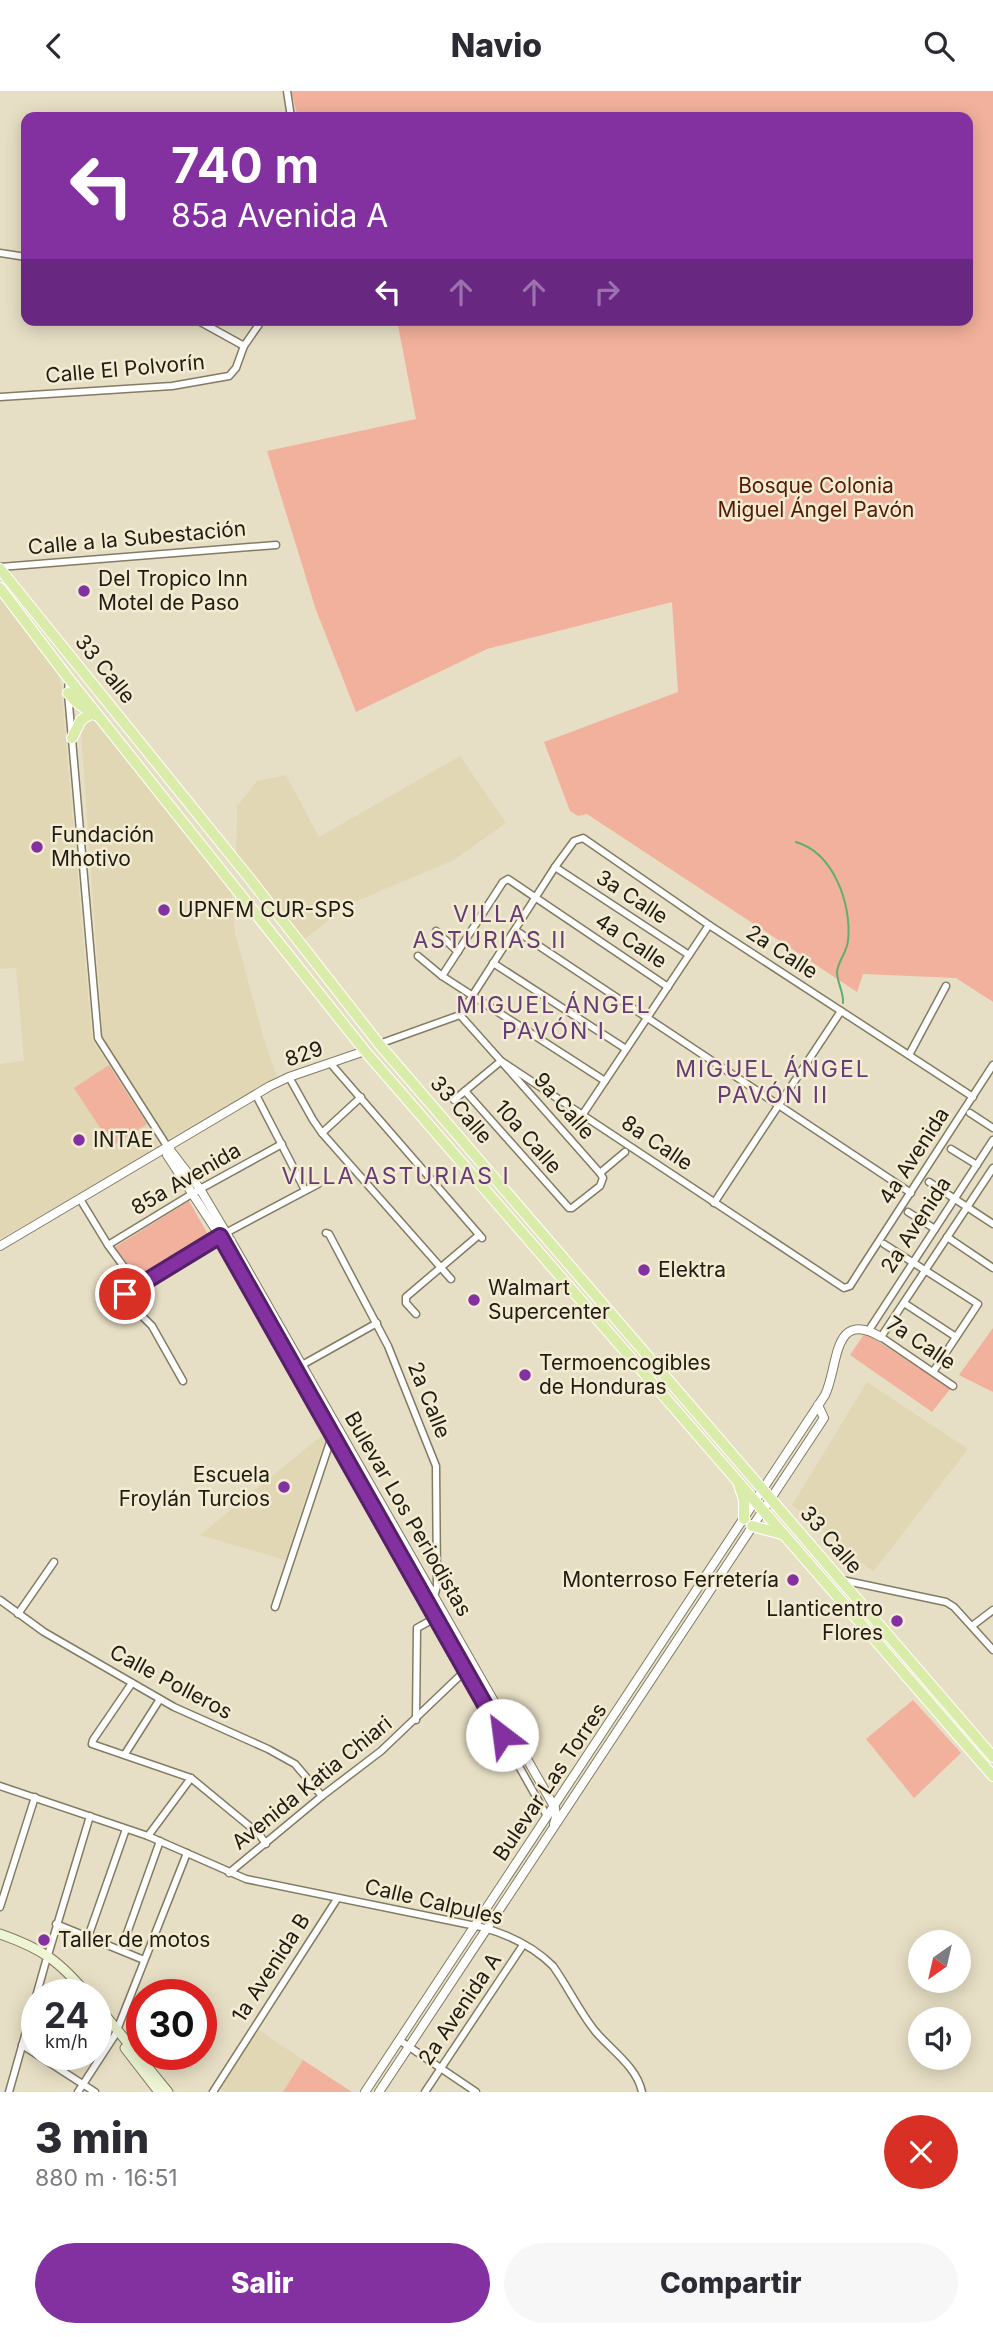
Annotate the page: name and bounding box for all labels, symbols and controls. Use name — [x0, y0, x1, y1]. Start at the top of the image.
text: Navio — [451, 26, 542, 65]
icon: back — [35, 27, 73, 65]
icon: search — [920, 27, 958, 65]
text: 740 m — [171, 136, 319, 195]
icon: left — [56, 140, 147, 231]
text: 85a Avenida A — [171, 196, 388, 235]
icon: left — [369, 273, 407, 311]
icon: ahead — [442, 273, 480, 311]
icon: ahead — [515, 273, 553, 311]
icon: right — [588, 273, 626, 311]
street label: Calle El Polvorín — [44, 349, 206, 388]
park label: Bosque Colonia Miguel Ángel Pavón — [718, 473, 914, 522]
street label: Calle a la Subestación — [27, 516, 247, 559]
place label: Del Tropico Inn Motel de Paso — [98, 566, 248, 615]
marker: Del Tropico Inn Motel de Paso — [76, 583, 92, 599]
street label: 33 Calle — [70, 629, 141, 708]
place label: Fundación Mhotivo — [51, 822, 154, 871]
marker: Fundación Mhotivo — [29, 839, 45, 855]
street label: 3a Calle — [592, 864, 673, 929]
place label: UPNFM CUR-SPS — [178, 897, 355, 922]
district label: VILLA ASTURIAS II — [412, 900, 568, 954]
marker: UPNFM CUR-SPS — [156, 902, 172, 918]
street label: 4a Calle — [591, 908, 672, 974]
street label: 2a Calle — [742, 919, 823, 984]
district label: MIGUEL ÁNGEL PAVÓN I — [456, 991, 652, 1045]
street label: 829 — [281, 1035, 326, 1072]
district label: MIGUEL ÁNGEL PAVÓN II — [675, 1055, 871, 1109]
street label: 9a Calle — [529, 1067, 600, 1144]
street label: 33 Calle — [425, 1071, 498, 1149]
street label: 10a Calle — [490, 1095, 567, 1178]
street label: 4a Avenida — [873, 1103, 954, 1209]
street label: 8a Calle — [617, 1110, 698, 1175]
place label: INTAE — [93, 1127, 153, 1152]
marker: INTAE — [71, 1132, 87, 1148]
street label: 85a Avenida — [127, 1137, 245, 1220]
district label: VILLA ASTURIAS I — [281, 1162, 511, 1190]
street label: 2a Avenida — [875, 1172, 956, 1277]
place label: Elektra — [658, 1257, 726, 1282]
marker: Elektra — [636, 1262, 652, 1278]
pin — [95, 1264, 155, 1324]
icon: arrive — [106, 1275, 144, 1313]
place label: Walmart Supercenter — [488, 1275, 610, 1324]
marker: Walmart Supercenter — [466, 1292, 482, 1308]
street label: 7a Calle — [882, 1310, 961, 1375]
place label: Termoencogibles de Honduras — [539, 1350, 711, 1399]
street label: 2a Calle — [403, 1358, 456, 1442]
marker: Termoencogibles de Honduras — [517, 1367, 533, 1383]
street label: Bulevar Los Periodistas — [340, 1407, 477, 1621]
place label: Escuela Froylán Turcios — [119, 1462, 270, 1511]
marker: Escuela Froylán Turcios — [276, 1479, 292, 1495]
street label: 33 Calle — [795, 1501, 868, 1579]
place label: Monterroso Ferretería — [562, 1567, 779, 1592]
marker: Monterroso Ferretería — [785, 1572, 801, 1588]
place label: Llanticentro Flores — [766, 1596, 883, 1645]
marker: Llanticentro Flores — [889, 1613, 905, 1629]
street label: Calle Polleros — [106, 1639, 237, 1724]
position arrow — [465, 1698, 539, 1772]
street label: Bulevar Las Torres — [488, 1698, 612, 1865]
street label: Avenida Katia Chiari — [227, 1711, 397, 1855]
street label: Calle Calpules — [362, 1873, 506, 1930]
street label: 1a Avenida B — [226, 1909, 315, 2027]
place label: Taller de motos — [58, 1927, 210, 1952]
north arrow — [908, 1930, 971, 1993]
map controls — [908, 1930, 971, 2070]
marker: Taller de motos — [36, 1932, 52, 1948]
street label: 2a Avenida A — [413, 1948, 506, 2069]
speed limit sign: 30 — [126, 1979, 217, 2070]
text: 24 — [44, 1994, 89, 2036]
button: sound — [908, 2007, 971, 2070]
text: km/h — [45, 2031, 88, 2052]
text: 3 min — [35, 2112, 149, 2163]
button: close — [884, 2115, 958, 2189]
text: 880 m · 16:51 — [35, 2164, 178, 2192]
button: Salir — [35, 2243, 490, 2323]
button: Compartir — [504, 2243, 958, 2323]

